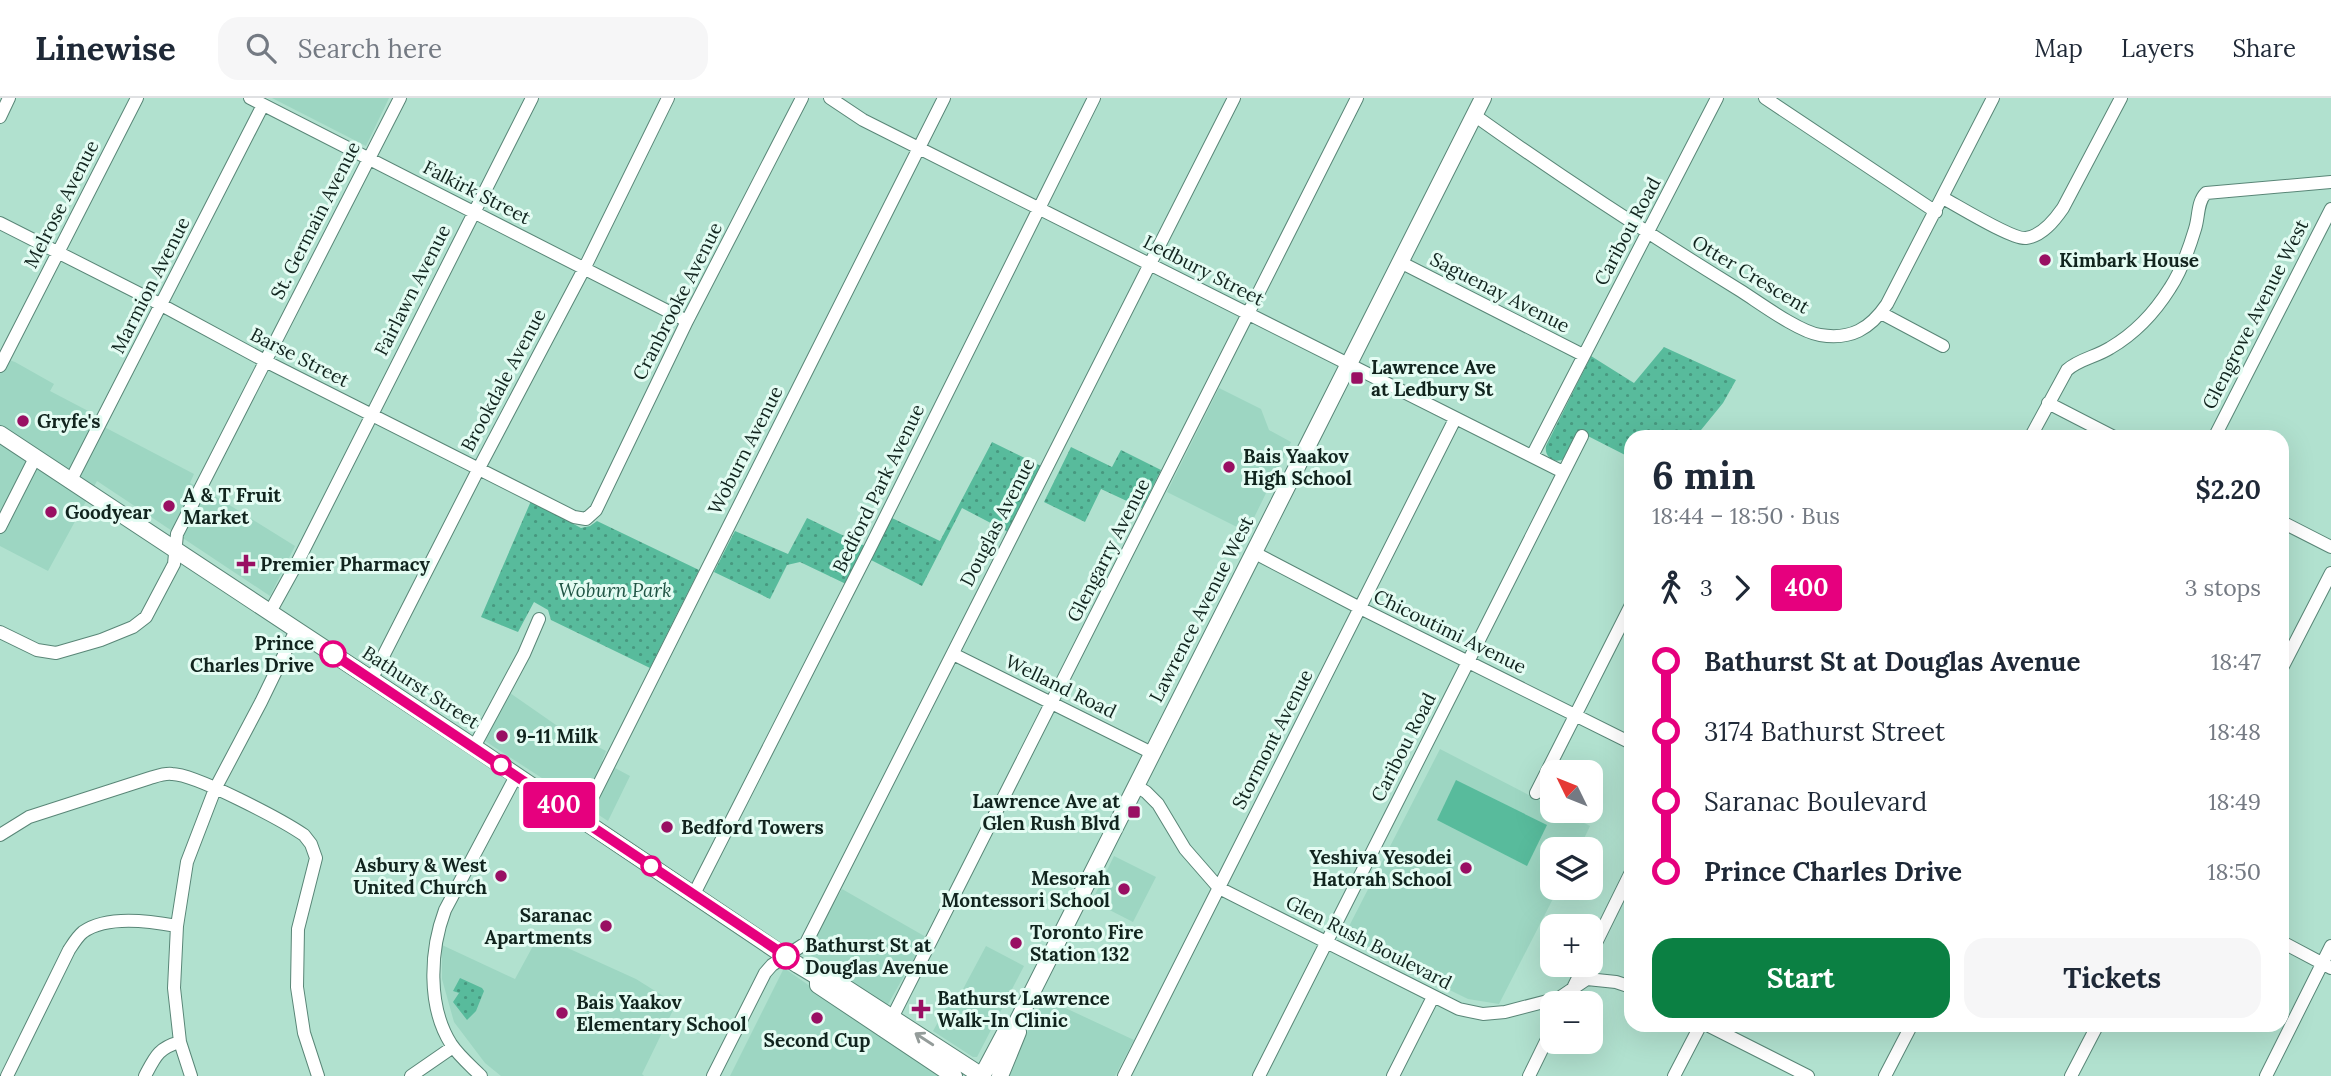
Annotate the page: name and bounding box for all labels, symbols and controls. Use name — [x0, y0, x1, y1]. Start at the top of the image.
search box — [218, 17, 708, 80]
text: Linewise — [35, 27, 176, 69]
icon: search — [242, 29, 280, 67]
text: Search here — [298, 32, 442, 65]
text: Map — [2034, 33, 2083, 64]
text: Layers — [2121, 33, 2194, 64]
text: Share — [2232, 33, 2296, 64]
street label: Melrose Avenue — [18, 136, 104, 272]
street label: St. Germain Avenue — [265, 137, 365, 303]
street label: Falkirk Street — [419, 155, 535, 230]
street label: Caribou Road — [1588, 173, 1666, 289]
street label: Marmion Avenue — [105, 213, 195, 357]
street label: Glengrove Avenue West — [2197, 214, 2314, 413]
street label: Cranbrooke Avenue — [627, 218, 727, 384]
street label: Fairlawn Avenue — [369, 220, 455, 360]
street label: Ledbury Street — [1140, 229, 1269, 311]
street label: Otter Crescent — [1688, 229, 1815, 319]
street label: Saguenay Avenue — [1426, 246, 1574, 338]
place label: Kimbark House — [2059, 248, 2199, 272]
marker: Kimbark House — [2037, 252, 2053, 268]
street label: Brookdale Avenue — [455, 305, 551, 455]
street label: Barse Street — [247, 322, 354, 392]
place label: Lawrence Ave at Ledbury St — [1371, 355, 1496, 401]
marker: Lawrence Ave at Ledbury St — [1349, 370, 1365, 386]
street label: Woburn Avenue — [702, 382, 788, 518]
street label: Bedford Park Avenue — [827, 400, 929, 576]
place label: Gryfe's — [37, 409, 100, 433]
marker: Gryfe's — [15, 413, 31, 429]
place label: Bais Yaakov High School — [1243, 444, 1352, 490]
text: 6 min — [1652, 451, 1755, 499]
street label: Douglas Avenue — [954, 454, 1040, 590]
marker: Bais Yaakov High School — [1221, 459, 1237, 475]
text: $2.20 — [2195, 473, 2261, 506]
street label: Glengarry Avenue — [1061, 474, 1155, 626]
place label: A & T Fruit Market — [183, 483, 282, 529]
marker: A & T Fruit Market — [161, 498, 177, 514]
place label: Goodyear — [65, 500, 152, 524]
text: 18:44 – 18:50 · Bus — [1652, 501, 1840, 530]
marker: Goodyear — [43, 504, 59, 520]
street label: Lawrence Avenue West — [1144, 511, 1259, 706]
place label: Premier Pharmacy — [260, 552, 431, 576]
marker: Premier Pharmacy — [238, 556, 254, 572]
icon: walk — [1652, 569, 1690, 607]
icon: forward — [1723, 569, 1761, 607]
text: 400 — [1785, 572, 1828, 603]
text: 3 — [1700, 573, 1713, 602]
text: 3 stops — [2185, 573, 2261, 602]
park label: Woburn Park — [558, 578, 672, 602]
street label: Chicoutimi Avenue — [1370, 584, 1530, 678]
place label: Prince Charles Drive — [190, 631, 314, 677]
street label: Bathurst Street — [358, 640, 485, 734]
marker: Prince Charles Drive — [320, 641, 346, 667]
text: Bathurst St at Douglas Avenue — [1704, 645, 2080, 678]
text: 18:47 — [2211, 647, 2261, 676]
street label: Welland Road — [1002, 649, 1120, 723]
street label: Stormont Avenue — [1226, 665, 1318, 813]
street label: Caribou Road — [1365, 688, 1441, 806]
text: 3174 Bathurst Street — [1704, 715, 1945, 748]
text: 18:48 — [2209, 717, 2261, 746]
place label: 9-11 Milk — [516, 724, 598, 748]
marker: 9-11 Milk — [494, 728, 510, 744]
unlabelled marker — [491, 755, 511, 775]
north arrow — [1540, 760, 1603, 822]
map controls — [1540, 760, 1603, 1054]
line badge: 400 — [519, 782, 599, 828]
text: Saranac Boulevard — [1704, 785, 1927, 818]
text: 18:49 — [2208, 787, 2261, 816]
text: 400 — [537, 789, 581, 820]
place label: Lawrence Ave at Glen Rush Blvd — [972, 789, 1121, 835]
marker: Lawrence Ave at Glen Rush Blvd — [1126, 804, 1142, 820]
place label: Bedford Towers — [681, 815, 824, 839]
marker: Bedford Towers — [659, 819, 675, 835]
button: layers — [1540, 837, 1603, 900]
place label: Yeshiva Yesodei Hatorah School — [1309, 845, 1452, 891]
place label: Asbury & West United Church — [353, 853, 488, 899]
text: Prince Charles Drive — [1704, 855, 1962, 888]
unlabelled marker — [641, 856, 661, 876]
text: 18:50 — [2207, 857, 2261, 886]
marker: Yeshiva Yesodei Hatorah School — [1458, 860, 1474, 876]
place label: Mesorah Montessori School — [941, 866, 1110, 912]
marker: Asbury & West United Church — [493, 868, 509, 884]
marker: Mesorah Montessori School — [1116, 881, 1132, 897]
street label: Glen Rush Boulevard — [1282, 890, 1456, 994]
place label: Saranac Apartments — [484, 903, 592, 949]
button: + — [1540, 914, 1603, 977]
marker: Saranac Apartments — [598, 918, 614, 934]
place label: Toronto Fire Station 132 — [1030, 920, 1144, 966]
place label: Bathurst St at Douglas Avenue — [805, 933, 948, 979]
marker: Toronto Fire Station 132 — [1008, 935, 1024, 951]
button: Start — [1652, 938, 1950, 1018]
button: Tickets — [1964, 938, 2261, 1018]
marker: Bathurst St at Douglas Avenue — [773, 943, 799, 969]
place label: Bathurst Lawrence Walk-In Clinic — [937, 986, 1110, 1032]
place label: Bais Yaakov Elementary School — [576, 990, 747, 1036]
button: − — [1540, 991, 1603, 1054]
marker: Bathurst Lawrence Walk-In Clinic — [911, 999, 931, 1019]
marker: Bais Yaakov Elementary School — [554, 1005, 570, 1021]
marker: Second Cup — [809, 1010, 825, 1026]
place label: Second Cup — [764, 1028, 870, 1052]
one-way arrow — [915, 1032, 935, 1046]

